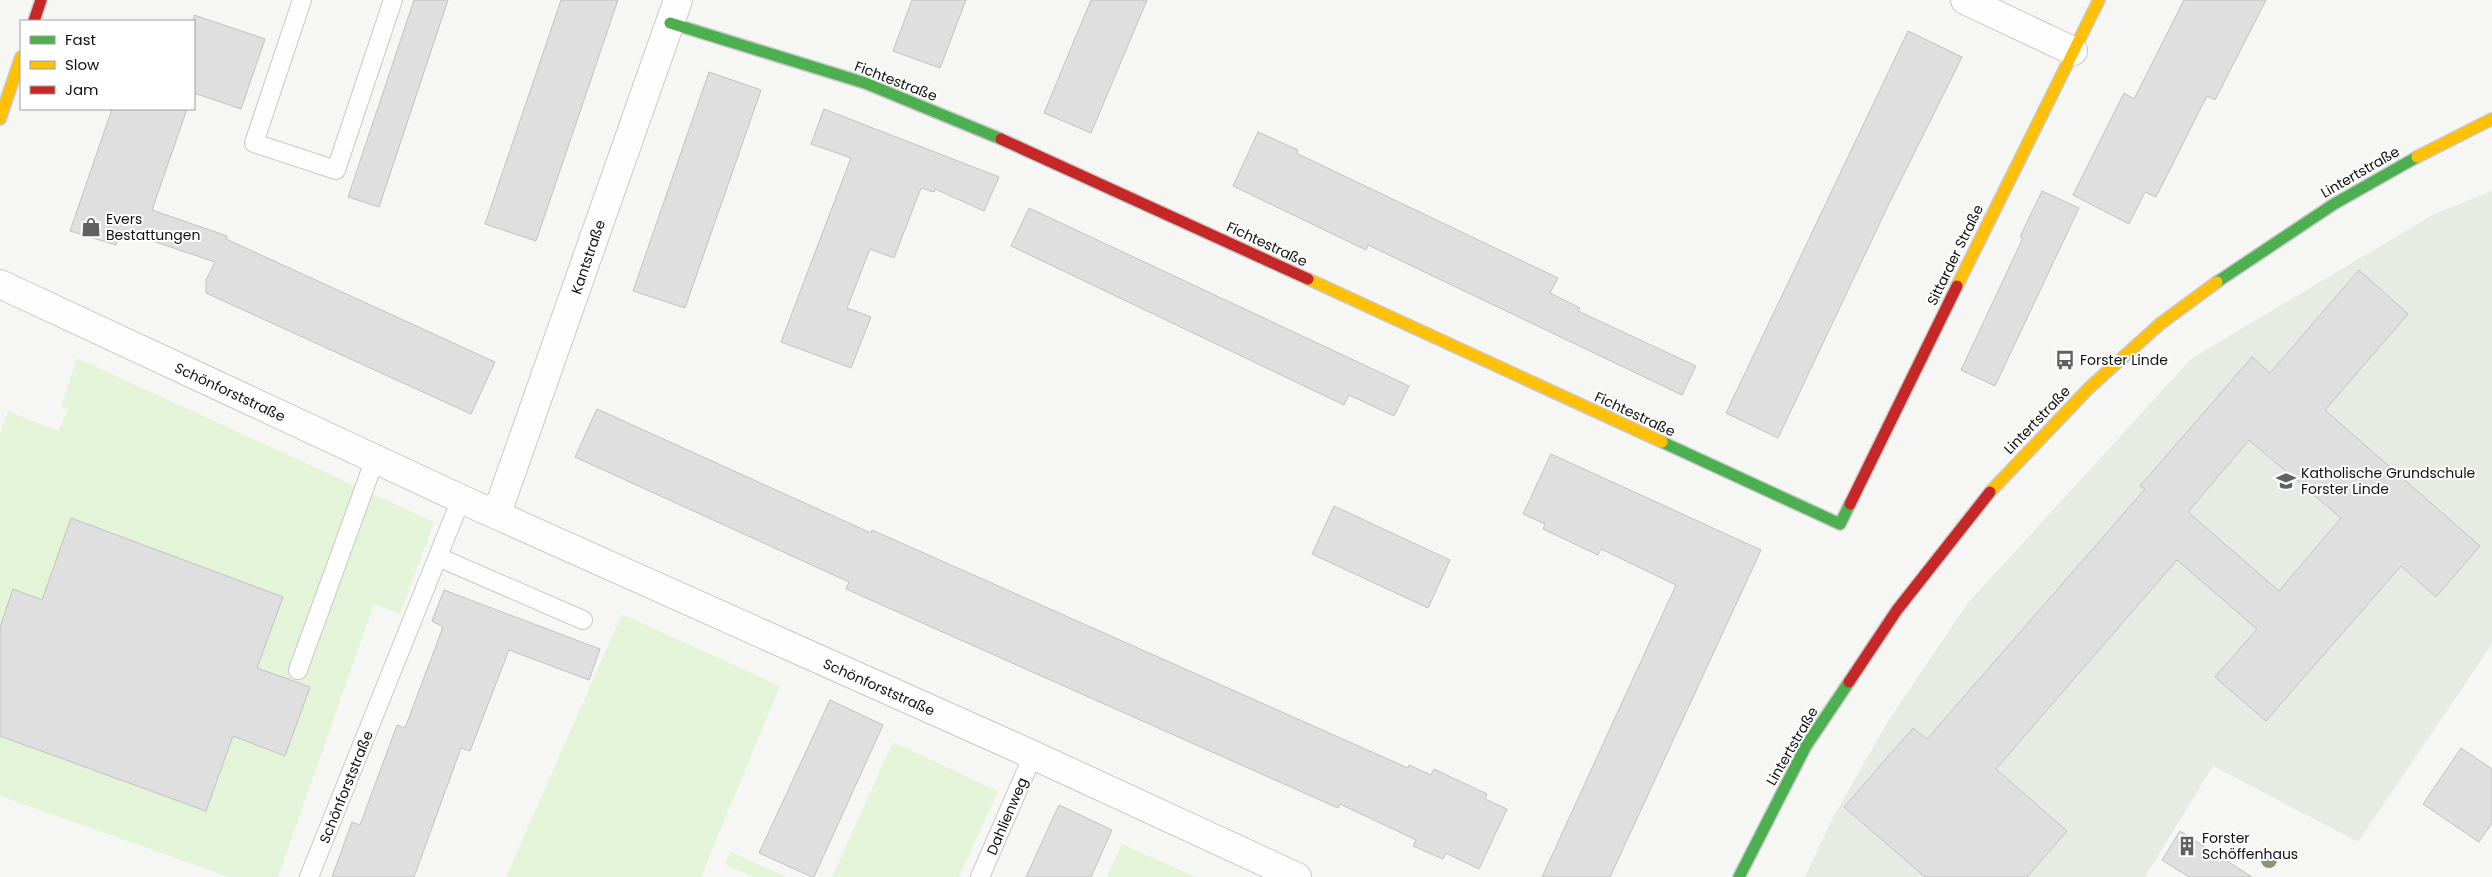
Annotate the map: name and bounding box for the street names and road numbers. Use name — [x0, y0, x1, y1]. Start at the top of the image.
street label: Fichtestraße — [852, 56, 941, 106]
street label: Lintertstraße — [2317, 141, 2403, 203]
street label: Sittarder Straße — [1922, 201, 1988, 309]
street label: Kantstraße — [566, 217, 610, 297]
street label: Fichtestraße — [1223, 217, 1311, 272]
street label: Schönforststraße — [171, 358, 289, 427]
street label: Lintertstraße — [1999, 381, 2075, 459]
street label: Fichtestraße — [1591, 387, 1679, 442]
street label: Schönforststraße — [820, 653, 938, 721]
street label: Lintertstraße — [1761, 703, 1823, 789]
street label: Schönforststraße — [314, 727, 378, 846]
street label: Dahlienweg — [982, 774, 1032, 858]

